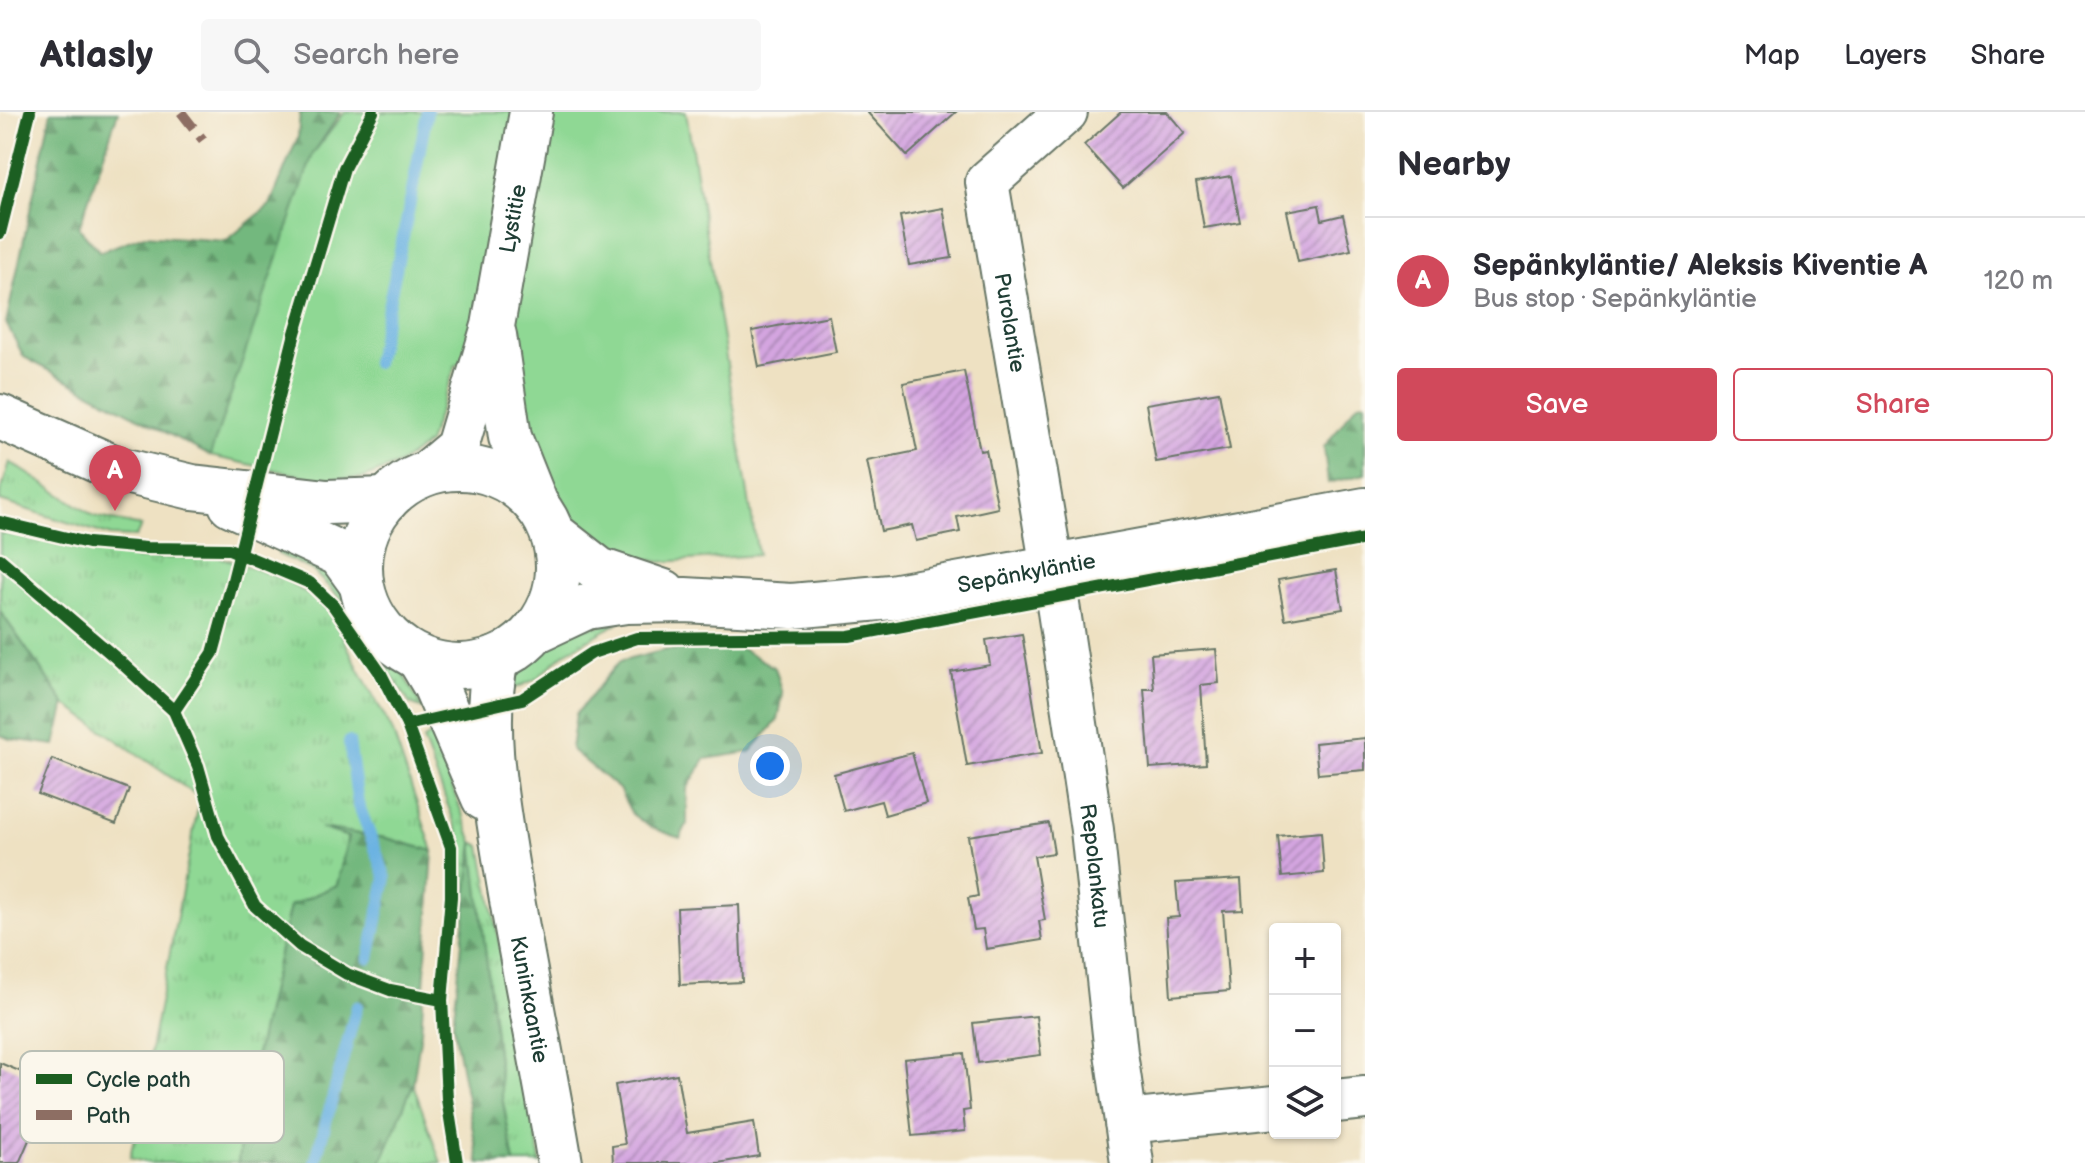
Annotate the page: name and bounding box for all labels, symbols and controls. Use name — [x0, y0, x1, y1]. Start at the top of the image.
search box — [201, 19, 761, 91]
text: Atlasly — [40, 33, 153, 78]
icon: search — [229, 33, 273, 77]
text: Search here — [293, 37, 459, 73]
text: Map — [1744, 39, 1800, 72]
text: Layers — [1844, 39, 1927, 72]
text: Share — [1971, 39, 2045, 72]
text: Nearby — [1397, 144, 1511, 185]
street label: Lystitie — [494, 182, 533, 255]
text: Sepänkyläntie/ Aleksis Kiventie A — [1473, 248, 1927, 284]
text: A — [1415, 266, 1431, 297]
text: 120 m — [1984, 266, 2053, 297]
street label: Purolantie — [987, 271, 1031, 375]
text: Bus stop · Sepänkyläntie — [1473, 284, 1757, 315]
button: Save — [1397, 368, 1717, 441]
button: Share — [1733, 368, 2053, 441]
pin: A — [89, 445, 141, 511]
street label: Sepänkyläntie — [955, 548, 1098, 600]
your location — [750, 746, 790, 786]
street label: Repolankatu — [1073, 802, 1114, 930]
map controls — [1269, 923, 1341, 1139]
button: + — [1269, 923, 1341, 995]
street label: Kuninkaantie — [504, 934, 554, 1065]
button: − — [1269, 995, 1341, 1067]
legend — [20, 1051, 284, 1143]
text: Cycle path — [86, 1067, 191, 1094]
button: layers — [1269, 1067, 1341, 1139]
text: Path — [86, 1103, 130, 1130]

